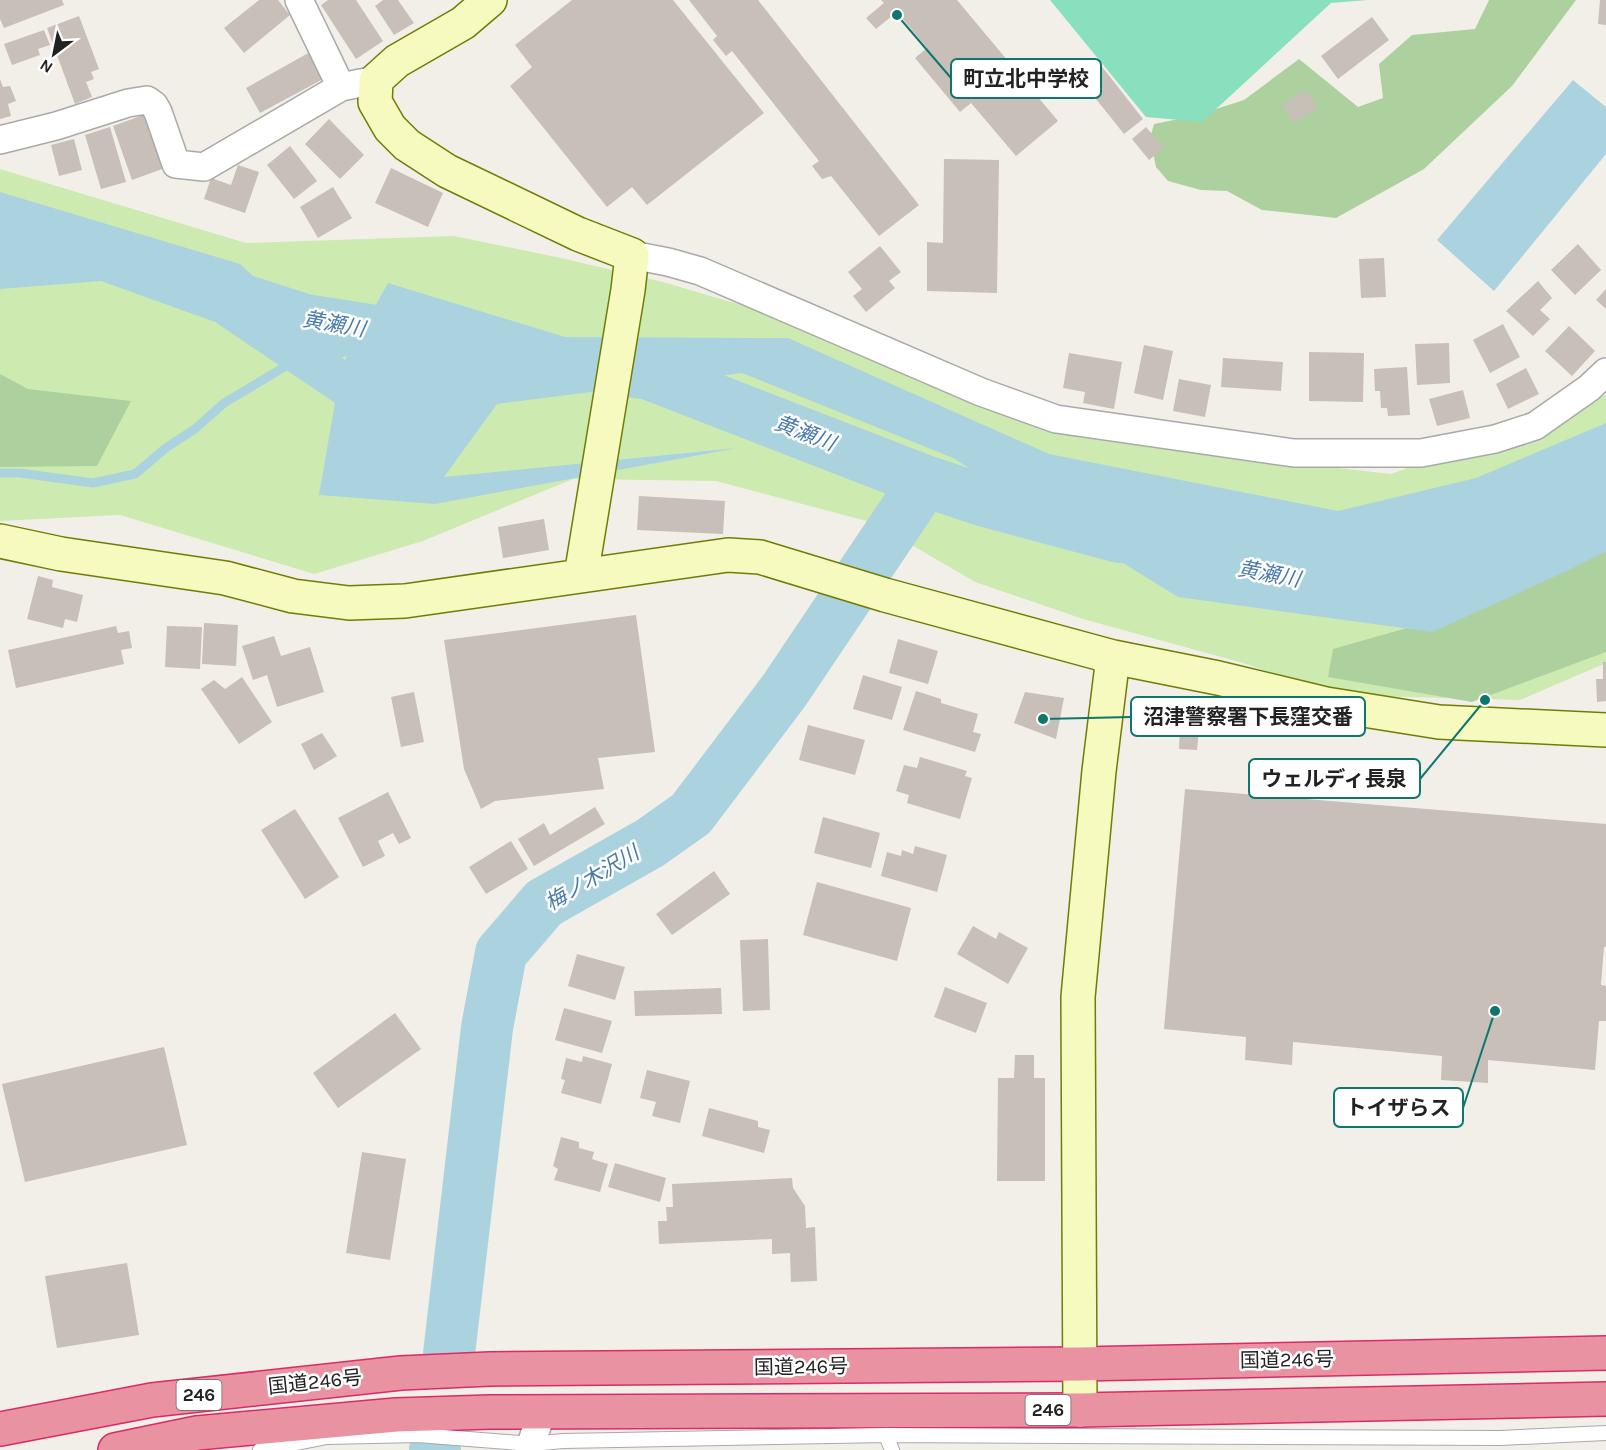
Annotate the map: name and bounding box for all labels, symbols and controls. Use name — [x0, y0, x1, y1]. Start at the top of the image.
north arrow — [24, 24, 84, 84]
text: N — [36, 55, 56, 77]
callout: 町立北中学校 — [951, 59, 1101, 98]
text: 町立北中学校 — [963, 67, 1089, 91]
water label: 黄瀬川 — [301, 307, 369, 342]
water label: 黄瀬川 — [771, 411, 841, 456]
water label: 黄瀬川 — [1236, 556, 1304, 592]
callout: 沼津警察署下長窪交番 — [1131, 697, 1365, 736]
text: 沼津警察署下長窪交番 — [1143, 705, 1353, 729]
callout: ウェルディ長泉 — [1249, 759, 1420, 798]
text: ウェルディ長泉 — [1261, 767, 1407, 791]
water label: 梅ノ木沢川 — [541, 840, 645, 915]
callout: トイザらス — [1334, 1088, 1463, 1127]
text: トイザらス — [1346, 1096, 1451, 1120]
street label: 国道246号 — [1240, 1348, 1334, 1372]
street label: 国道246号 — [754, 1355, 848, 1379]
street label: 国道246号 — [267, 1366, 363, 1398]
road number: 246 — [176, 1380, 222, 1410]
road number: 246 — [1026, 1395, 1070, 1425]

